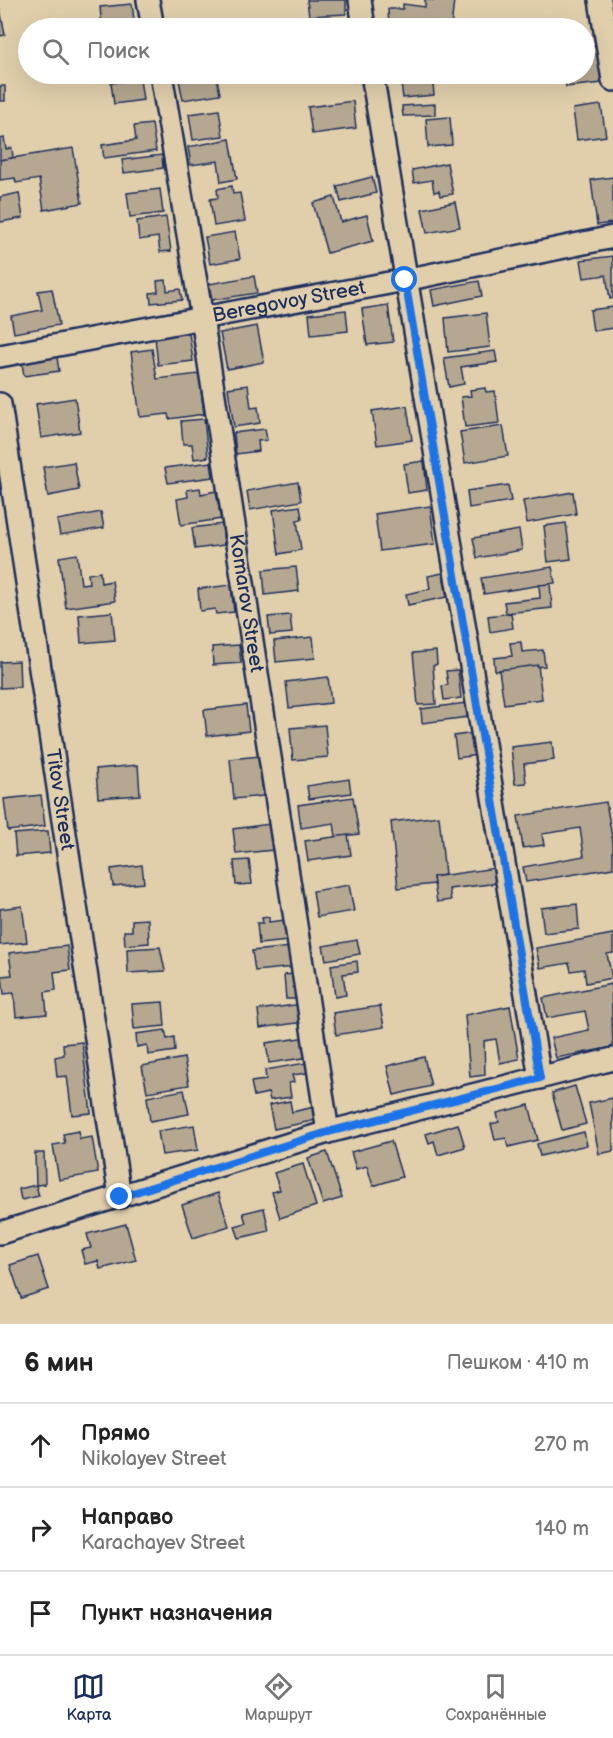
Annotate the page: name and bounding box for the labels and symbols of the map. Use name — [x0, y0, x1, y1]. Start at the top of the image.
route start — [391, 266, 417, 292]
street label: Beregovoy Street — [210, 276, 368, 328]
street label: Komarov Street — [224, 532, 269, 674]
street label: Titov Street — [40, 747, 79, 852]
route end — [106, 1183, 132, 1209]

